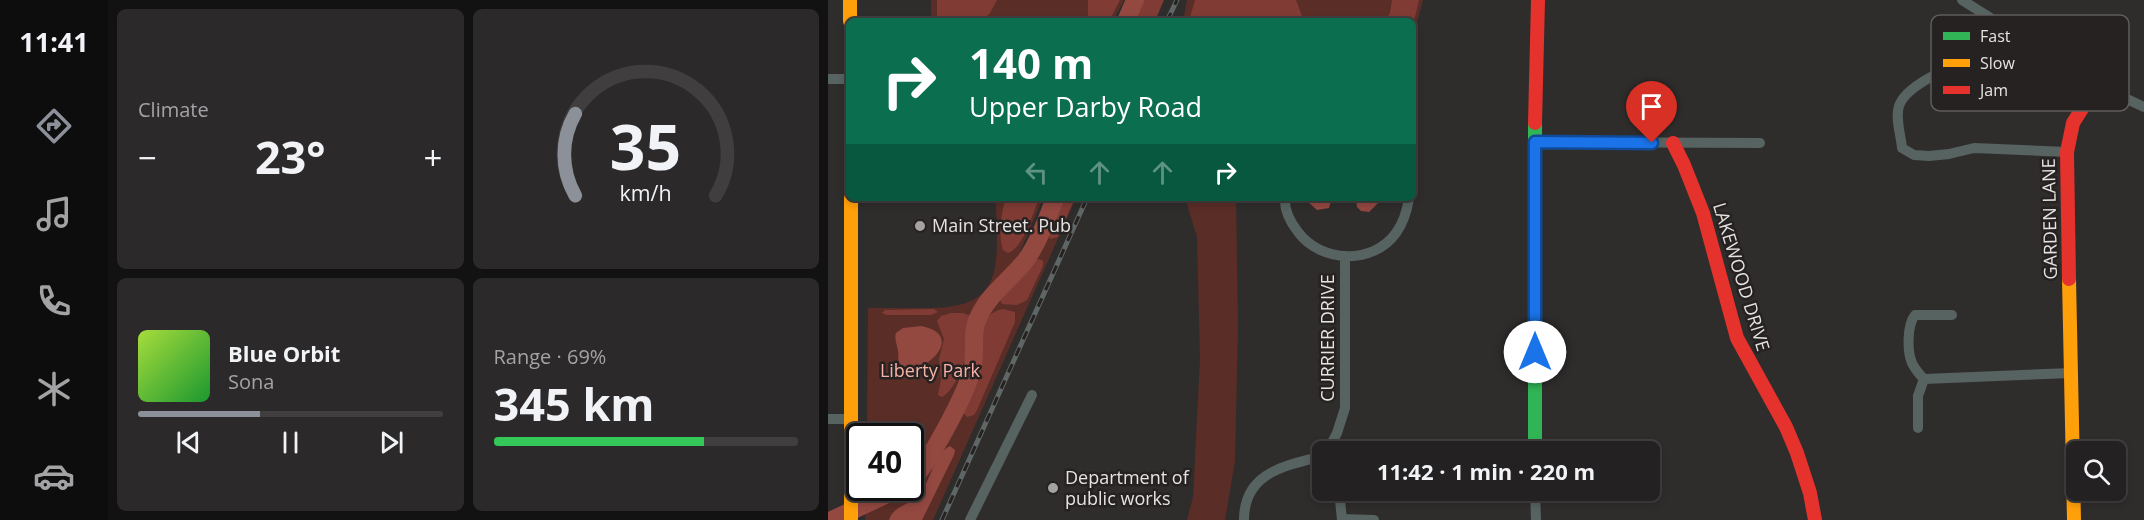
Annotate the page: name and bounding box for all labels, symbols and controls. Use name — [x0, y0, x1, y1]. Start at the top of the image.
legend — [1931, 15, 2129, 111]
text: 11:41 — [19, 23, 89, 60]
text: Fast — [1980, 25, 2011, 47]
text: 140 m — [969, 34, 1093, 91]
icon: right — [870, 42, 948, 120]
text: Slow — [1980, 52, 2015, 74]
text: Jam — [1978, 79, 2008, 101]
pin — [1626, 81, 1677, 143]
text: Upper Darby Road — [969, 88, 1202, 125]
icon: arrive — [1635, 90, 1668, 123]
text: Climate — [138, 96, 209, 123]
text: 35 — [610, 103, 681, 188]
icon: directions — [33, 105, 75, 147]
text: 23° — [255, 126, 326, 187]
text: − — [138, 135, 157, 180]
text: + — [424, 135, 442, 180]
icon: left — [1020, 156, 1053, 189]
icon: ahead — [1083, 156, 1116, 189]
icon: ahead — [1146, 156, 1179, 189]
icon: right — [1209, 156, 1242, 189]
street label: GARDEN LANE — [2036, 158, 2062, 280]
text: km/h — [620, 178, 672, 207]
icon: music — [33, 193, 75, 235]
street label: LAKEWOOD DRIVE — [1708, 200, 1776, 354]
place label: Main Street. Pub — [932, 213, 1071, 237]
marker: Main Street. Pub — [913, 219, 927, 233]
street label: CURRIER DRIVE — [1315, 274, 1339, 402]
icon: phone — [33, 280, 75, 322]
position arrow — [1503, 320, 1567, 384]
text: Blue Orbit — [228, 338, 340, 368]
text: Range · 69% — [494, 343, 606, 370]
park label: Liberty Park — [880, 358, 981, 382]
icon: climate — [33, 368, 75, 410]
text: Sona — [228, 368, 274, 395]
text: 345 km — [494, 373, 654, 434]
speed limit sign: 40 — [846, 423, 924, 501]
icon: previous — [172, 426, 205, 459]
icon: pause — [274, 426, 307, 459]
icon: next — [375, 426, 408, 459]
map controls — [2066, 441, 2126, 501]
button: search — [2066, 441, 2126, 501]
icon: car — [33, 455, 75, 497]
text: 11:42 · 1 min · 220 m — [1377, 456, 1595, 486]
place label: Department of public works — [1065, 465, 1190, 510]
marker: Department of public works — [1046, 481, 1060, 495]

